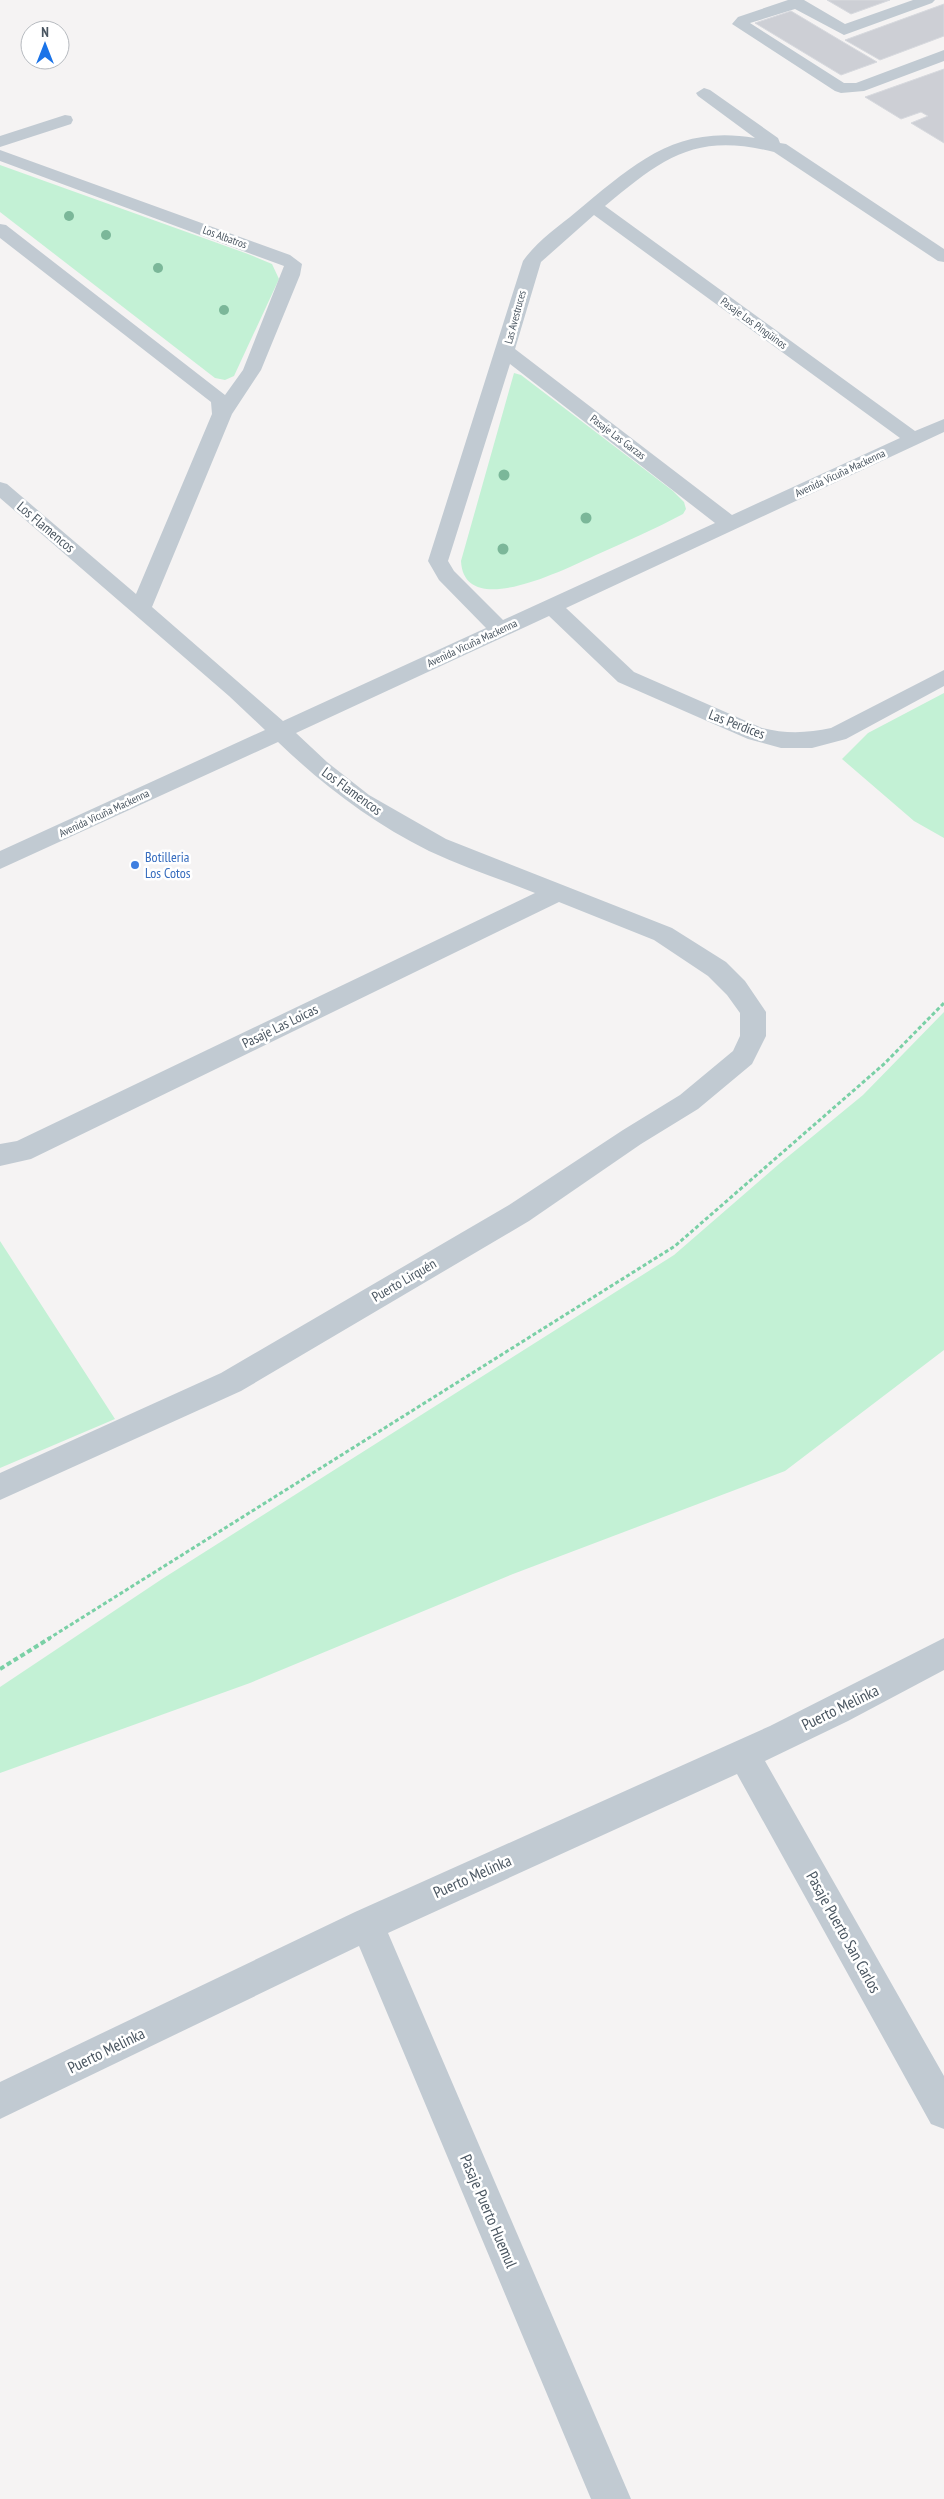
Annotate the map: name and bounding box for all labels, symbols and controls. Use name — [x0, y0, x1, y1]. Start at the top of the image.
north arrow — [20, 20, 70, 70]
text: N — [41, 23, 49, 41]
street label: Los Albatros — [201, 223, 249, 252]
street label: Las Avestruces — [501, 288, 529, 345]
street label: Pasaje Los Pingüinos — [718, 294, 790, 352]
street label: Pasaje Las Garzas — [587, 411, 649, 463]
street label: Avenida Vicuña Mackenna — [793, 446, 887, 500]
street label: Los Flamencos — [13, 498, 79, 557]
street label: Avenida Vicuña Mackenna — [425, 616, 519, 670]
street label: Las Perdices — [706, 705, 768, 743]
street label: Los Flamencos — [318, 763, 386, 819]
street label: Avenida Vicuña Mackenna — [57, 786, 151, 840]
place label: Botilleria Los Cotos — [145, 848, 191, 882]
marker: Botilleria Los Cotos — [129, 859, 141, 871]
street label: Pasaje Las Loicas — [239, 1000, 321, 1052]
street label: Puerto Lirquén — [369, 1254, 439, 1306]
street label: Puerto Melinka — [798, 1680, 882, 1734]
street label: Puerto Melinka — [430, 1850, 514, 1902]
street label: Pasaje Puerto San Carlos — [802, 1868, 886, 1996]
street label: Puerto Melinka — [64, 2023, 148, 2077]
street label: Pasaje Puerto Huemul — [456, 2151, 522, 2271]

